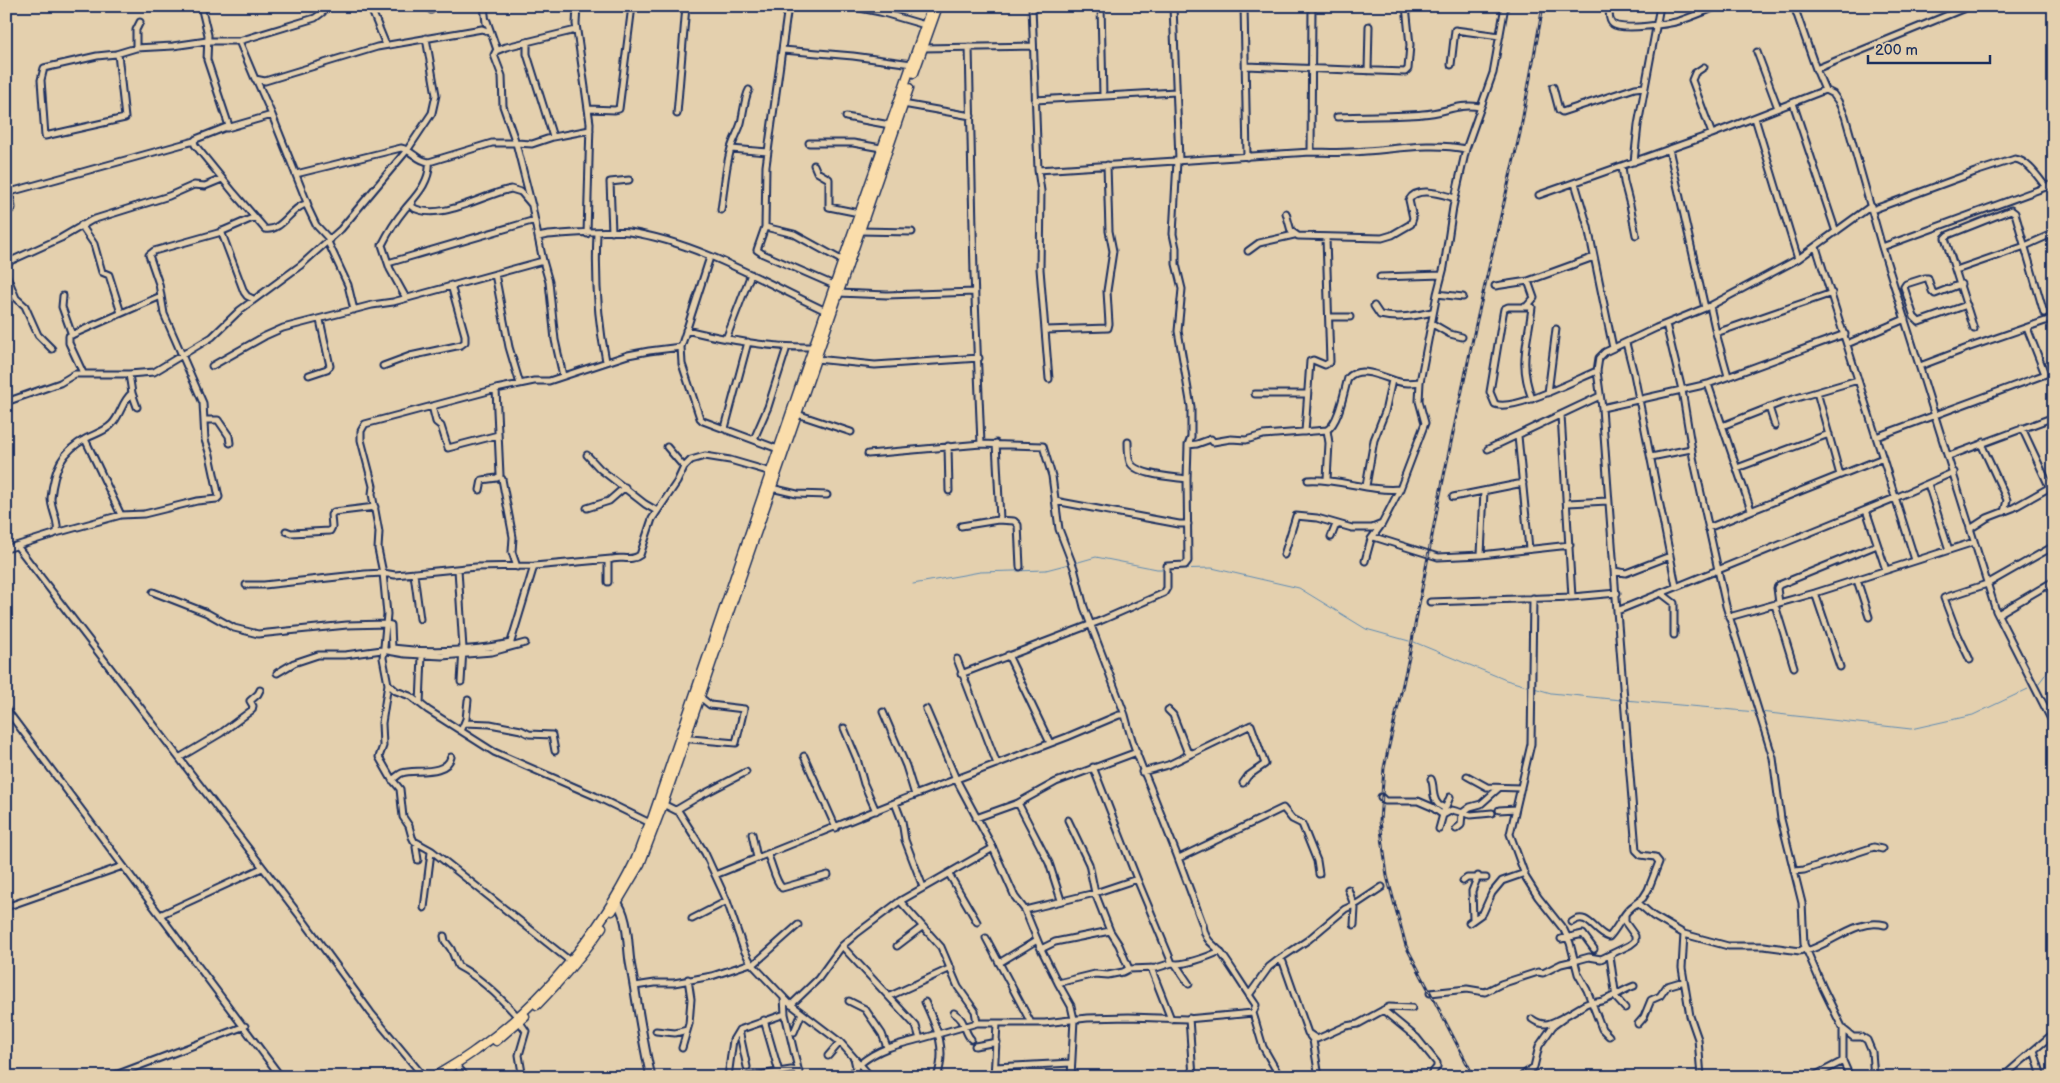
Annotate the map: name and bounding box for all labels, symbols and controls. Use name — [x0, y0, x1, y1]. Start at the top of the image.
scale bar — [1868, 32, 1990, 64]
text: 200 m — [1875, 41, 1918, 60]

